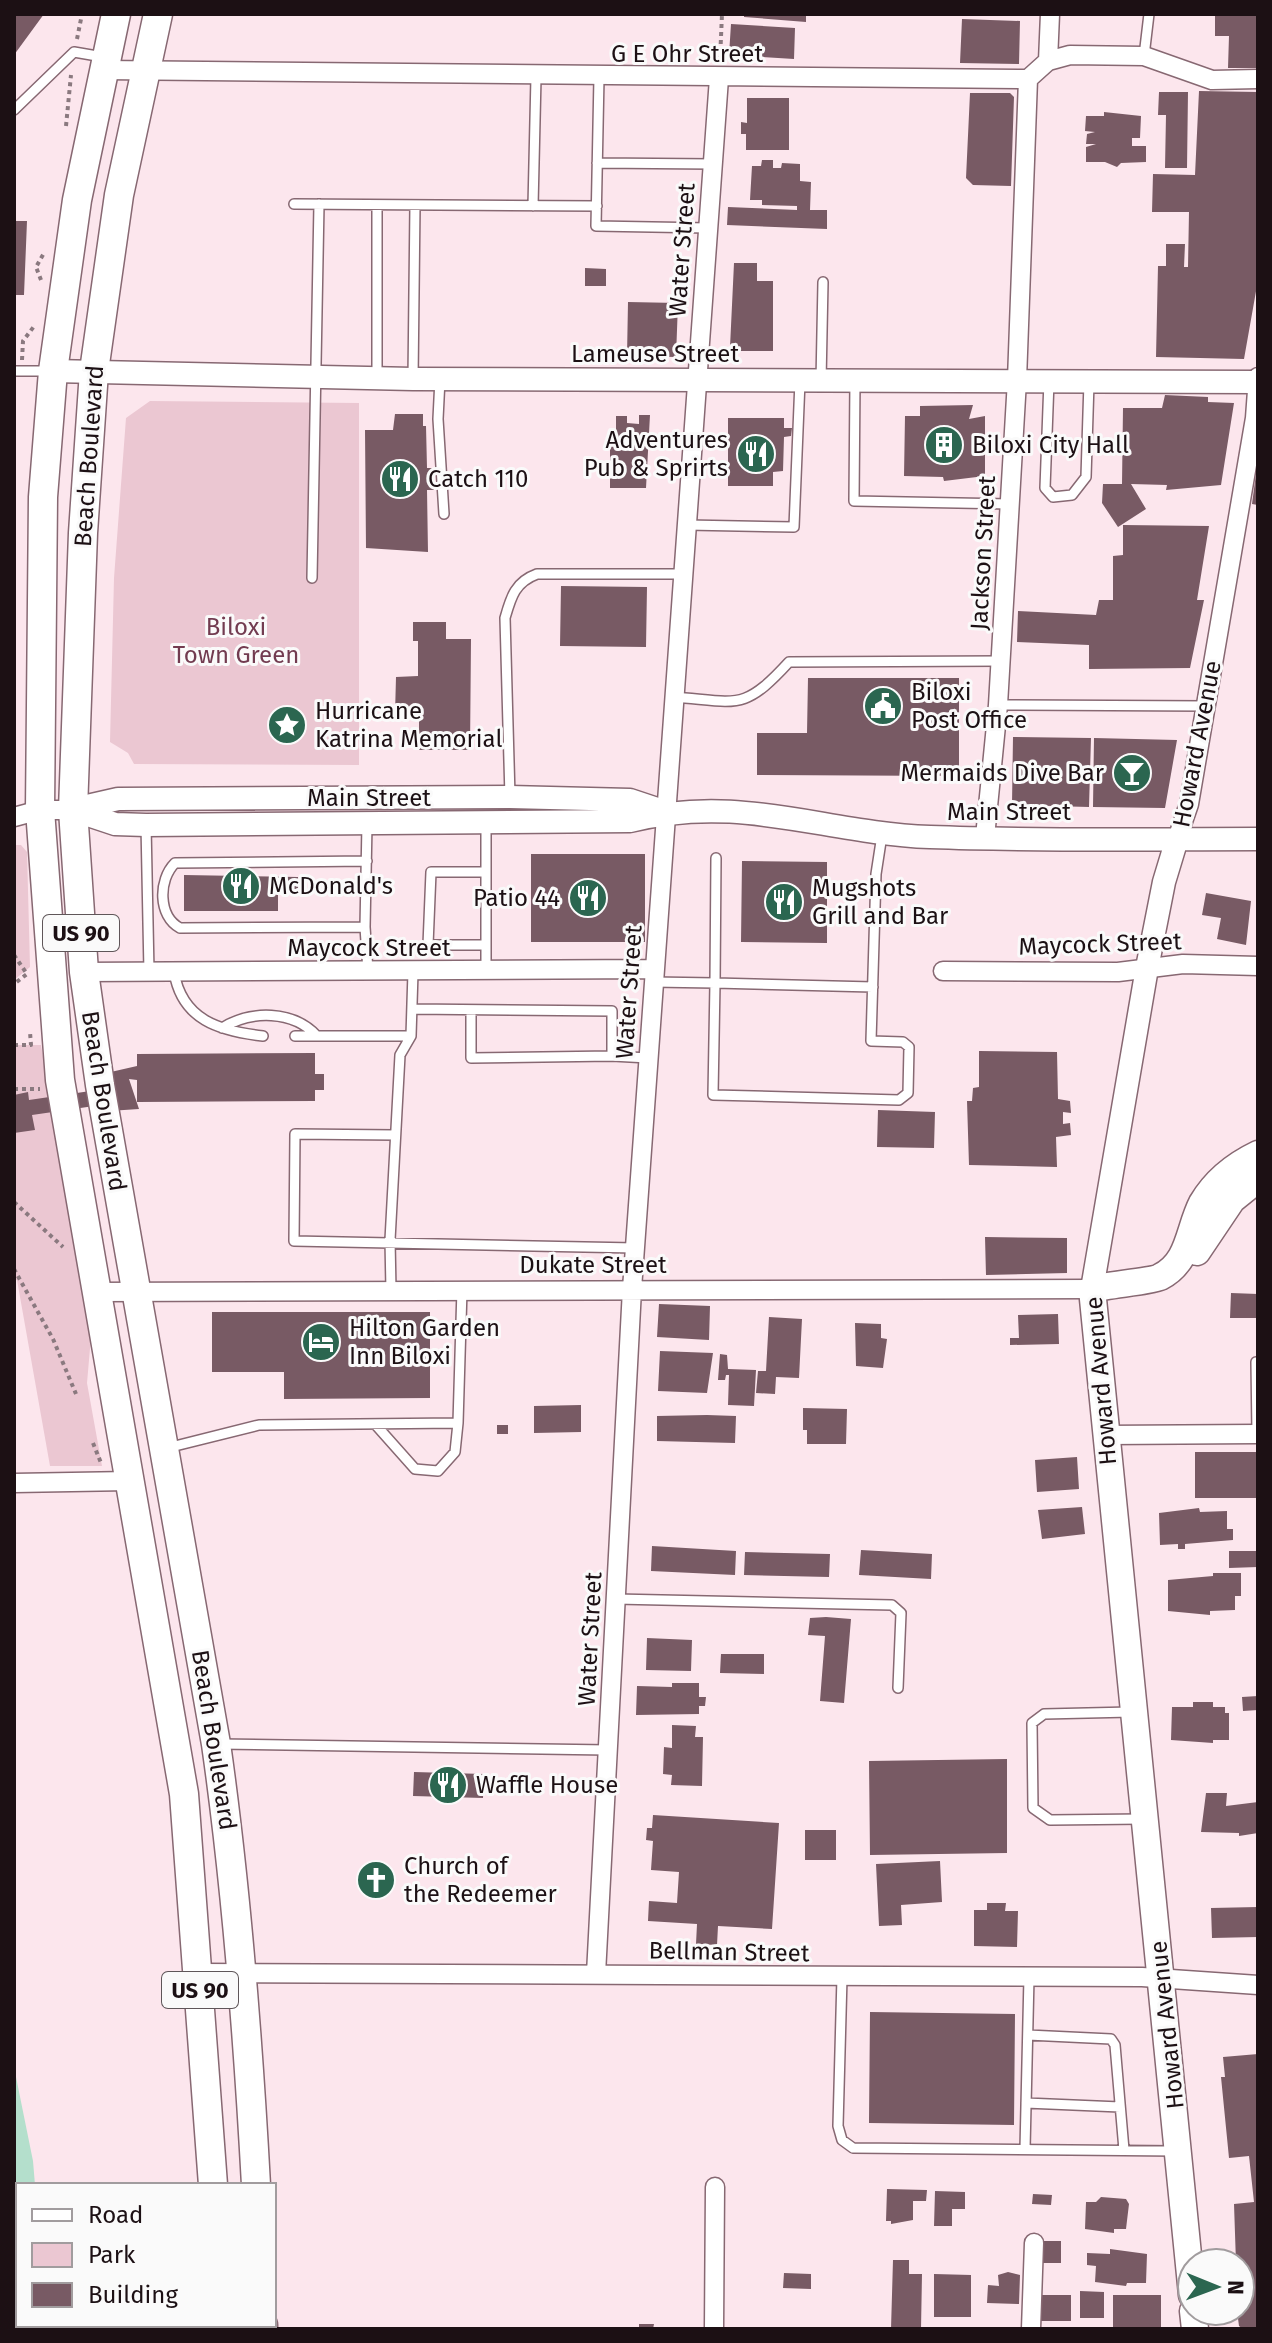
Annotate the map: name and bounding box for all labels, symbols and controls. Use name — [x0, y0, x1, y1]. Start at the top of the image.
street label: G E Ohr Street — [611, 40, 763, 68]
street label: Water Street — [663, 182, 701, 318]
street label: Lameuse Street — [571, 340, 739, 368]
street label: Beach Boulevard — [69, 364, 109, 548]
building icon: Biloxi City Hall — [923, 424, 965, 466]
place label: Adventures Pub & Sprirts — [584, 426, 728, 482]
place label: Biloxi City Hall — [972, 431, 1129, 459]
restaurant icon: Adventures Pub & Sprirts — [735, 433, 777, 475]
restaurant icon: Catch 110 — [379, 458, 421, 500]
place label: Catch 110 — [428, 465, 528, 493]
street label: Jackson Street — [965, 475, 1001, 631]
park label: Biloxi Town Green — [173, 613, 299, 669]
street label: Howard Avenue — [1167, 658, 1227, 830]
place label: Biloxi Post Office — [911, 678, 1027, 734]
public building icon: Biloxi Post Office — [862, 685, 904, 727]
place label: Hurricane Katrina Memorial — [315, 697, 502, 753]
place icon: Hurricane Katrina Memorial — [266, 704, 308, 746]
bar icon: Mermaids Dive Bar — [1111, 752, 1153, 794]
place label: Mermaids Dive Bar — [900, 759, 1105, 787]
street label: Main Street — [307, 784, 431, 812]
street label: Main Street — [947, 798, 1071, 826]
restaurant icon: McDonald's — [220, 865, 262, 907]
place label: McDonald's — [269, 872, 393, 900]
place label: Mugshots Grill and Bar — [812, 874, 949, 930]
restaurant icon: Patio 44 — [567, 877, 609, 919]
restaurant icon: Mugshots Grill and Bar — [763, 881, 805, 923]
place label: Patio 44 — [473, 884, 560, 912]
road number: US 90 — [43, 915, 119, 951]
street label: Water Street — [610, 924, 648, 1060]
street label: Maycock Street — [1018, 927, 1182, 961]
street label: Maycock Street — [287, 934, 451, 962]
street label: Beach Boulevard — [76, 1009, 132, 1193]
street label: Dukate Street — [519, 1251, 667, 1279]
street label: Howard Avenue — [1080, 1295, 1122, 1467]
place label: Hilton Garden Inn Biloxi — [349, 1314, 500, 1370]
hotel icon: Hilton Garden Inn Biloxi — [300, 1321, 342, 1363]
street label: Water Street — [573, 1571, 608, 1707]
street label: Beach Boulevard — [186, 1648, 242, 1832]
restaurant icon: Waffle House — [427, 1764, 469, 1806]
place label: Waffle House — [476, 1771, 618, 1799]
place label: Church of the Redeemer — [404, 1852, 558, 1908]
church icon: Church of the Redeemer — [355, 1859, 397, 1901]
street label: Bellman Street — [648, 1937, 810, 1967]
street label: Howard Avenue — [1144, 1939, 1190, 2111]
road number: US 90 — [162, 1972, 238, 2008]
legend — [16, 2183, 276, 2327]
text: Road — [88, 2201, 143, 2229]
text: Park — [88, 2241, 136, 2269]
north arrow — [1176, 2247, 1256, 2327]
text: N — [1222, 2280, 1249, 2295]
text: Building — [88, 2281, 178, 2309]

